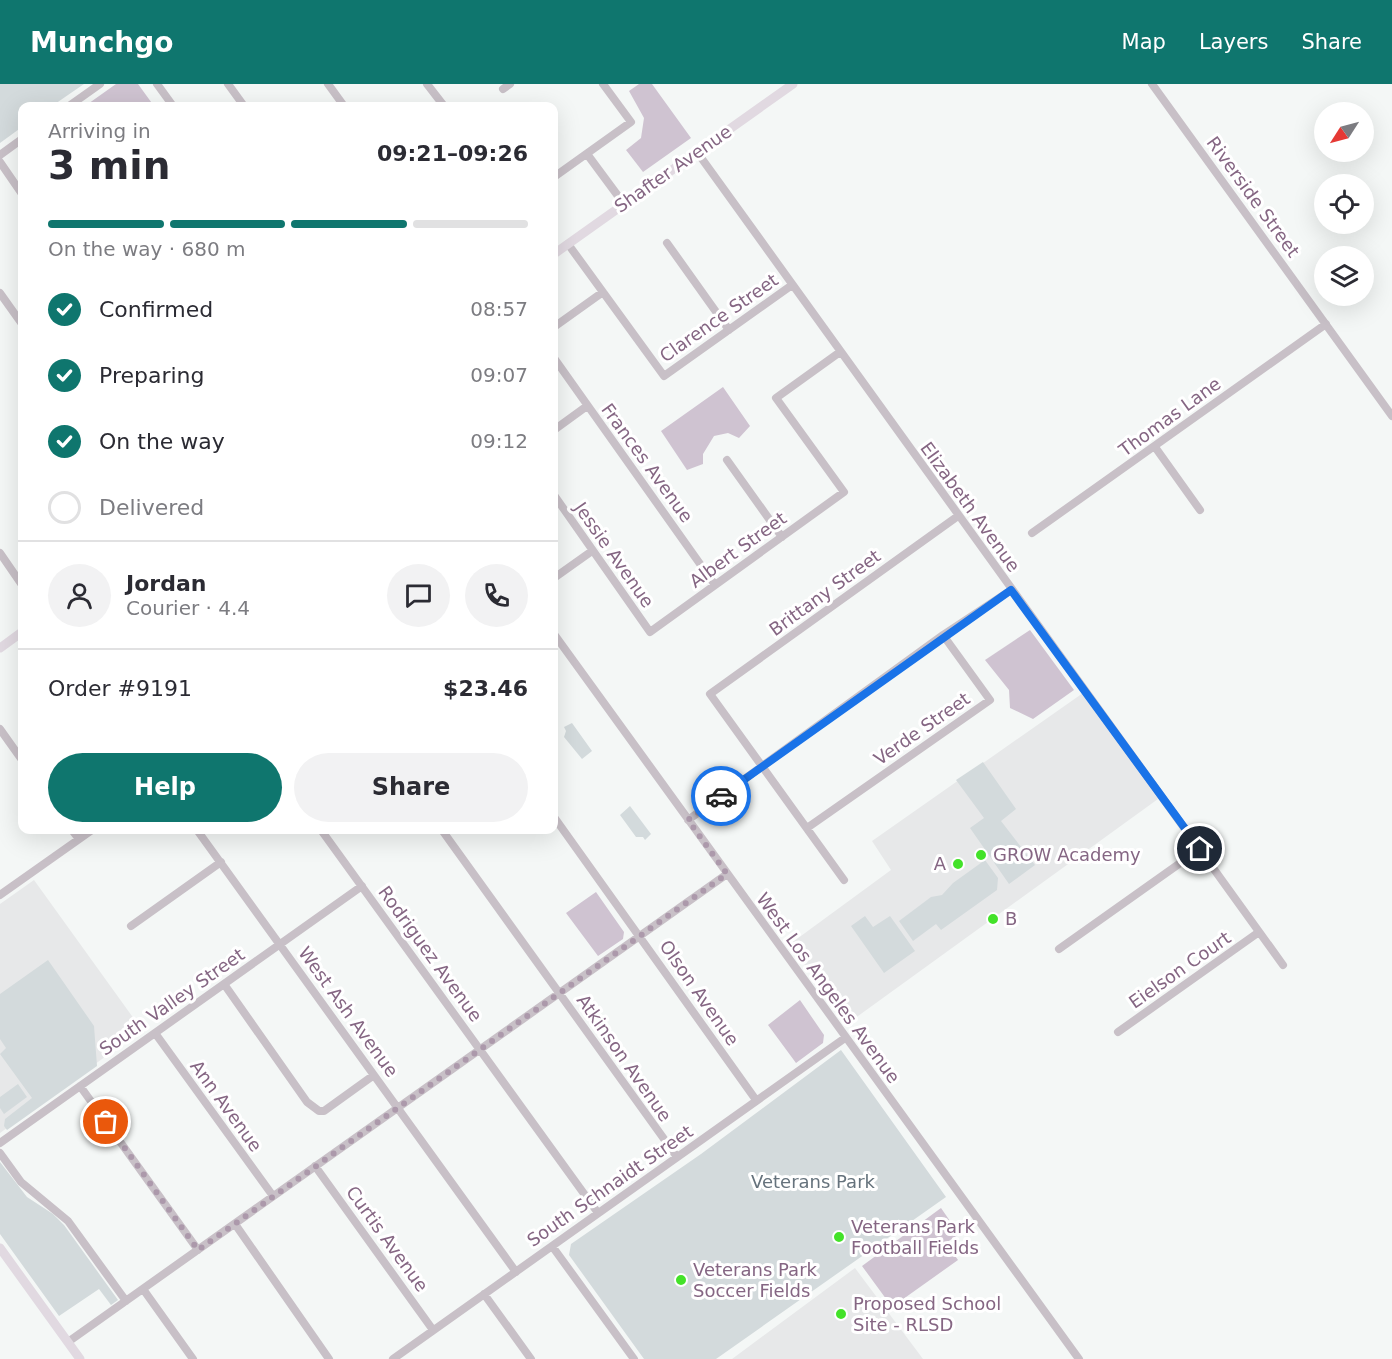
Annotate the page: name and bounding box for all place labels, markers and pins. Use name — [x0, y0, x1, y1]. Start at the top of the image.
pin — [1174, 823, 1225, 874]
place label: GROW Academy — [993, 844, 1141, 865]
marker: GROW Academy — [974, 848, 988, 862]
place label: A — [934, 853, 947, 874]
marker: A — [951, 857, 965, 871]
place label: B — [1005, 908, 1017, 929]
marker: B — [986, 912, 1000, 926]
pin — [80, 1096, 131, 1147]
place label: Veterans Park Football Fields — [851, 1216, 979, 1258]
marker: Veterans Park Football Fields — [832, 1230, 846, 1244]
place label: Veterans Park Soccer Fields — [693, 1259, 818, 1301]
marker: Veterans Park Soccer Fields — [674, 1273, 688, 1287]
place label: Proposed School Site - RLSD — [853, 1293, 1001, 1335]
marker: Proposed School Site - RLSD — [834, 1307, 848, 1321]

